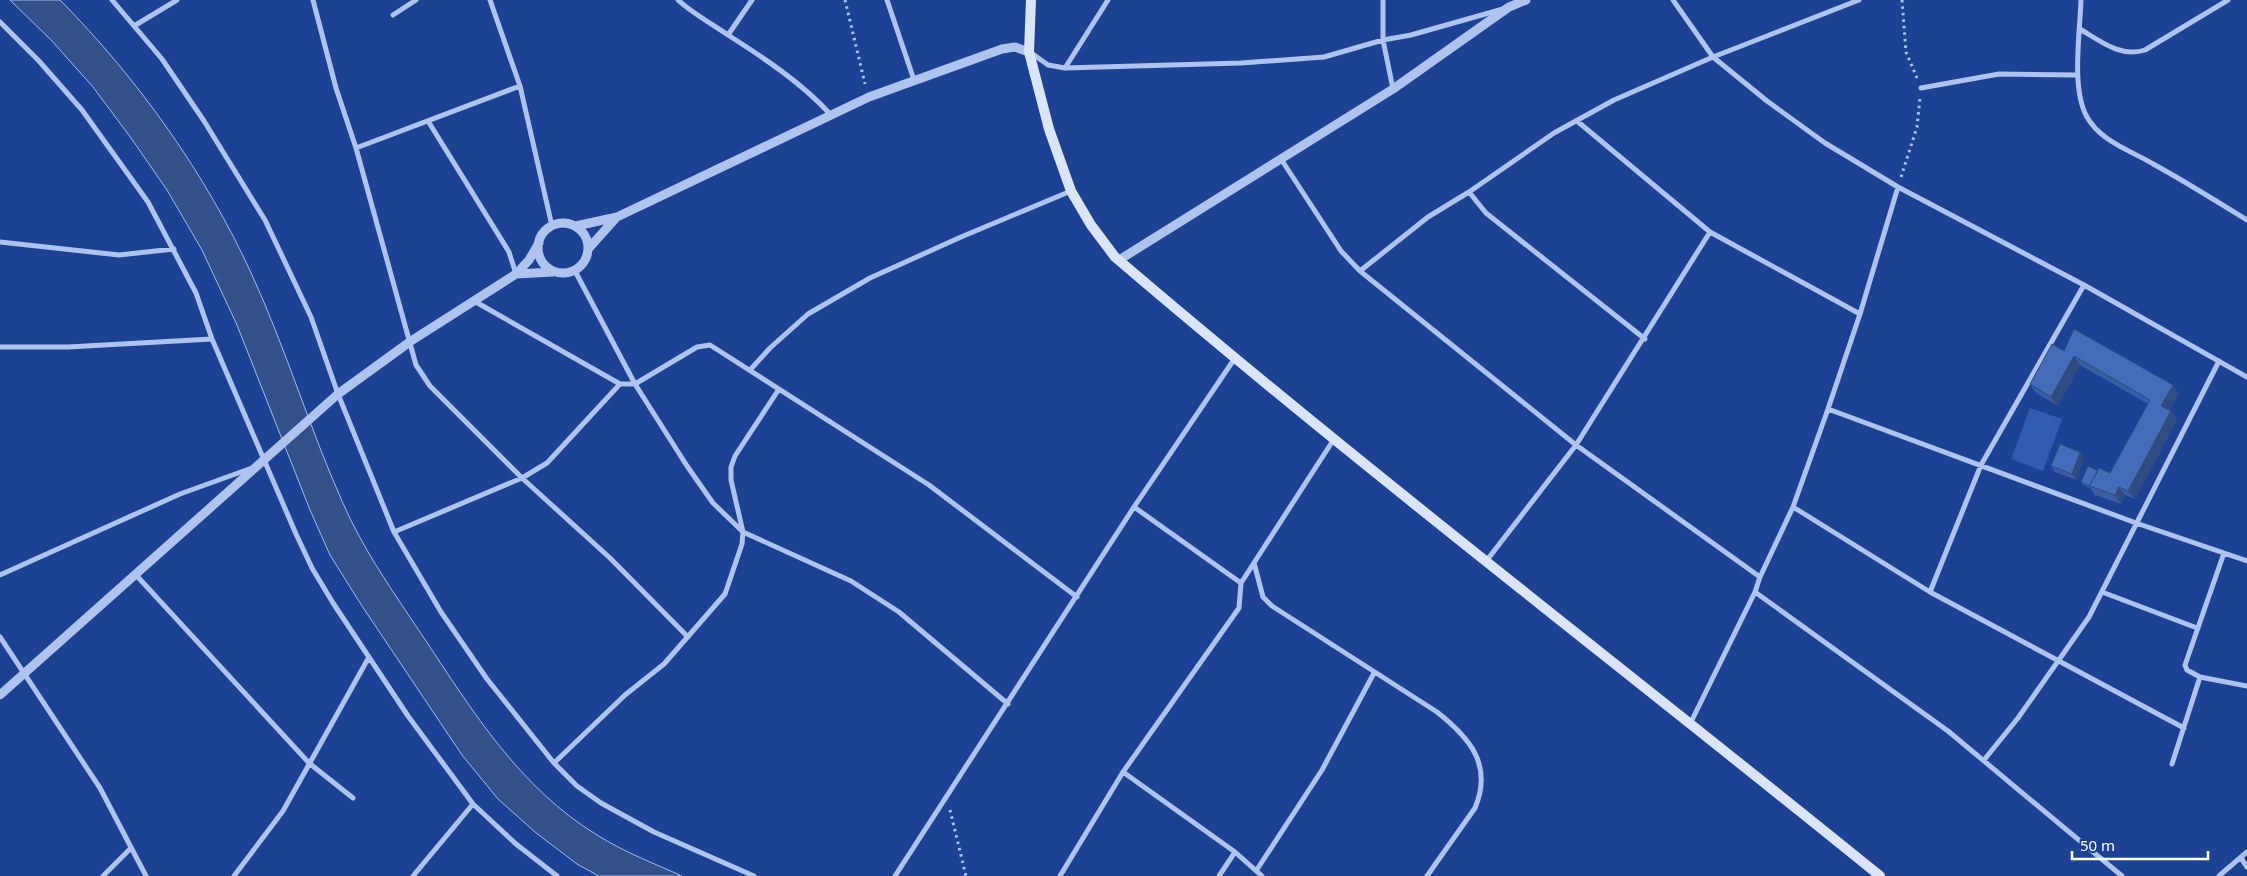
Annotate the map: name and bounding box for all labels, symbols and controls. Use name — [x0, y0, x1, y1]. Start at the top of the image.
scale bar — [2072, 828, 2208, 860]
text: 50 m — [2080, 835, 2115, 855]

